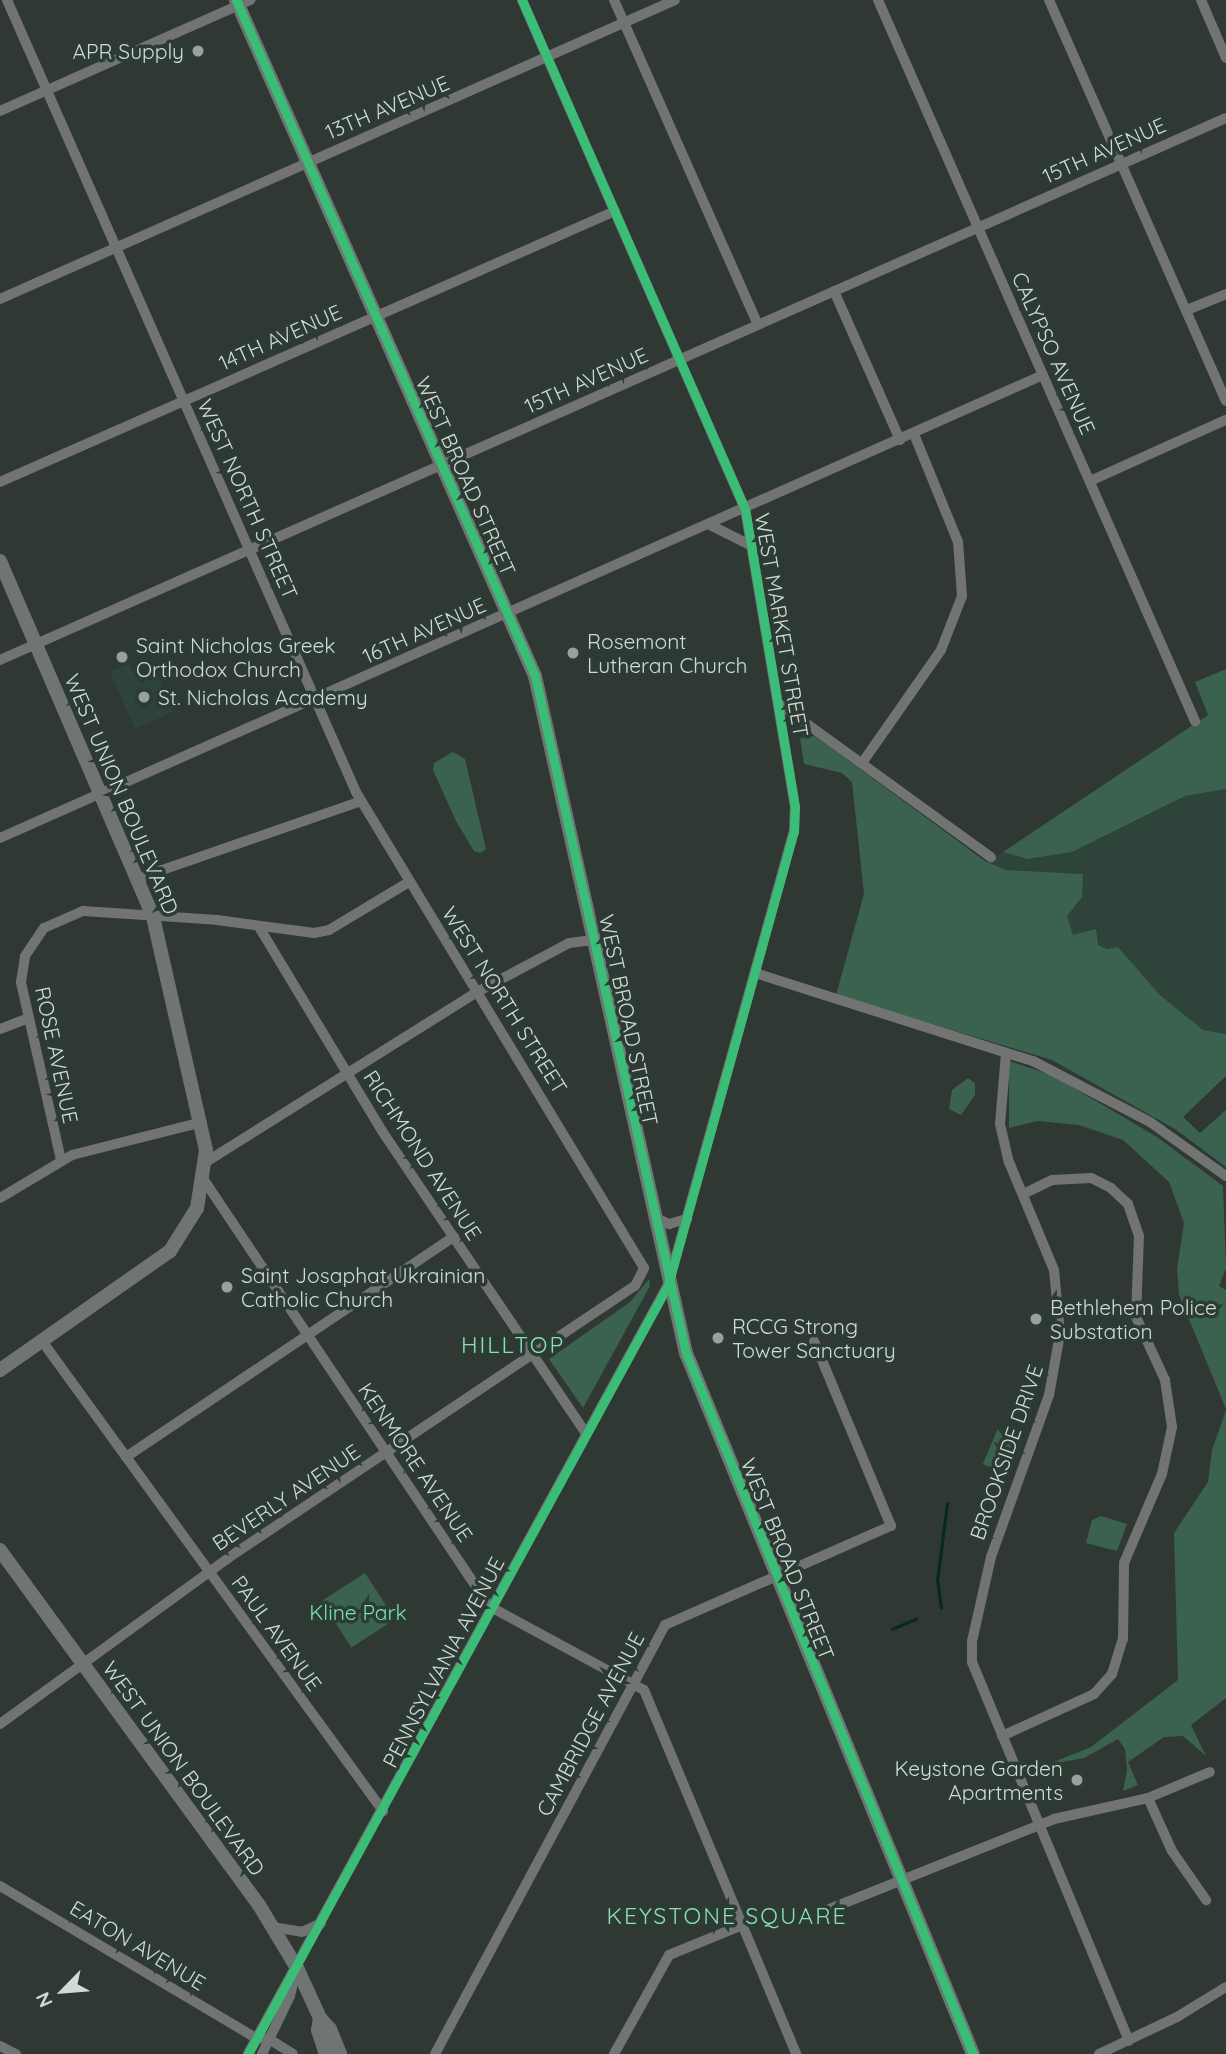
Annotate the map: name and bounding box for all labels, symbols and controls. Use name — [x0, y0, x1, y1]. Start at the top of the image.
place label: APR Supply — [72, 38, 184, 64]
marker: APR Supply — [190, 43, 206, 59]
street label: 13TH AVENUE — [321, 70, 453, 144]
street label: 15TH AVENUE — [1038, 112, 1170, 188]
street label: CALYPSO AVENUE — [1007, 268, 1101, 438]
street label: 14TH AVENUE — [215, 299, 345, 375]
street label: 15TH AVENUE — [520, 342, 652, 418]
street label: WEST BROAD STREET — [411, 372, 521, 580]
street label: WEST NORTH STREET — [193, 395, 303, 603]
street label: WEST MARKET STREET — [750, 511, 814, 739]
street label: 16TH AVENUE — [358, 592, 490, 668]
place label: Rosemont Lutheran Church — [587, 628, 747, 678]
place label: Saint Nicholas Greek Orthodox Church — [136, 632, 336, 682]
marker: Rosemont Lutheran Church — [565, 645, 581, 661]
marker: Saint Nicholas Greek Orthodox Church — [114, 649, 130, 665]
street label: WEST UNION BOULEVARD — [60, 670, 184, 918]
place label: St. Nicholas Academy — [158, 684, 368, 710]
marker: St. Nicholas Academy — [136, 689, 152, 705]
street label: WEST NORTH STREET — [437, 902, 573, 1098]
street label: WEST BROAD STREET — [594, 912, 664, 1128]
street label: ROSE AVENUE — [30, 984, 84, 1126]
street label: RICHMOND AVENUE — [359, 1065, 487, 1245]
place label: Saint Josaphat Ukrainian Catholic Church — [241, 1262, 485, 1312]
marker: Saint Josaphat Ukrainian Catholic Church — [219, 1279, 235, 1295]
place label: Bethlehem Police Substation — [1050, 1294, 1217, 1344]
marker: Bethlehem Police Substation — [1028, 1311, 1044, 1327]
place label: RCCG Strong Tower Sanctuary — [732, 1313, 896, 1363]
marker: RCCG Strong Tower Sanctuary — [710, 1330, 726, 1346]
district label: HILLTOP — [462, 1331, 564, 1359]
street label: BROOKSIDE DRIVE — [964, 1361, 1048, 1543]
street label: KENMORE AVENUE — [353, 1378, 479, 1546]
street label: BEVERLY AVENUE — [207, 1438, 365, 1556]
street label: WEST BROAD STREET — [736, 1454, 840, 1664]
street label: PENNSYLVANIA AVENUE — [377, 1552, 509, 1772]
street label: PAUL AVENUE — [227, 1570, 327, 1696]
park label: Kline Park — [309, 1599, 407, 1625]
street label: CAMBRIDGE AVENUE — [531, 1628, 649, 1820]
street label: WEST UNION BOULEVARD — [98, 1656, 270, 1880]
place label: Keystone Garden Apartments — [895, 1755, 1063, 1805]
marker: Keystone Garden Apartments — [1069, 1772, 1085, 1788]
street label: EATON AVENUE — [66, 1895, 210, 1995]
district label: KEYSTONE SQUARE — [608, 1902, 846, 1930]
north arrow — [28, 1956, 98, 2026]
text: N — [30, 1988, 58, 2011]

